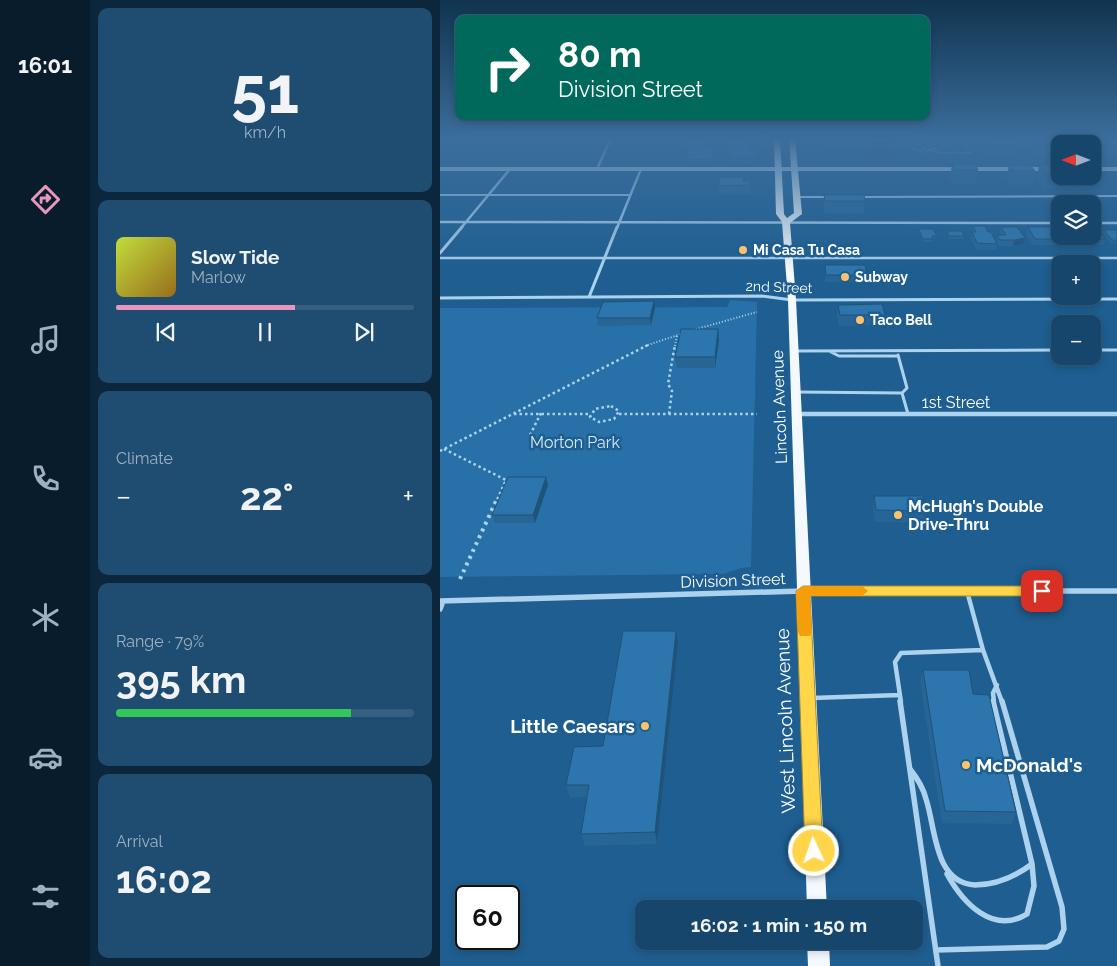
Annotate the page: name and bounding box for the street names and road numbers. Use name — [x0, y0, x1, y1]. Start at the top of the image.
street label: 2nd Street — [745, 278, 813, 296]
street label: Lincoln Avenue — [768, 350, 791, 464]
street label: 1st Street — [922, 393, 991, 412]
street label: Division Street — [680, 569, 787, 592]
street label: West Lincoln Avenue — [771, 628, 799, 814]

